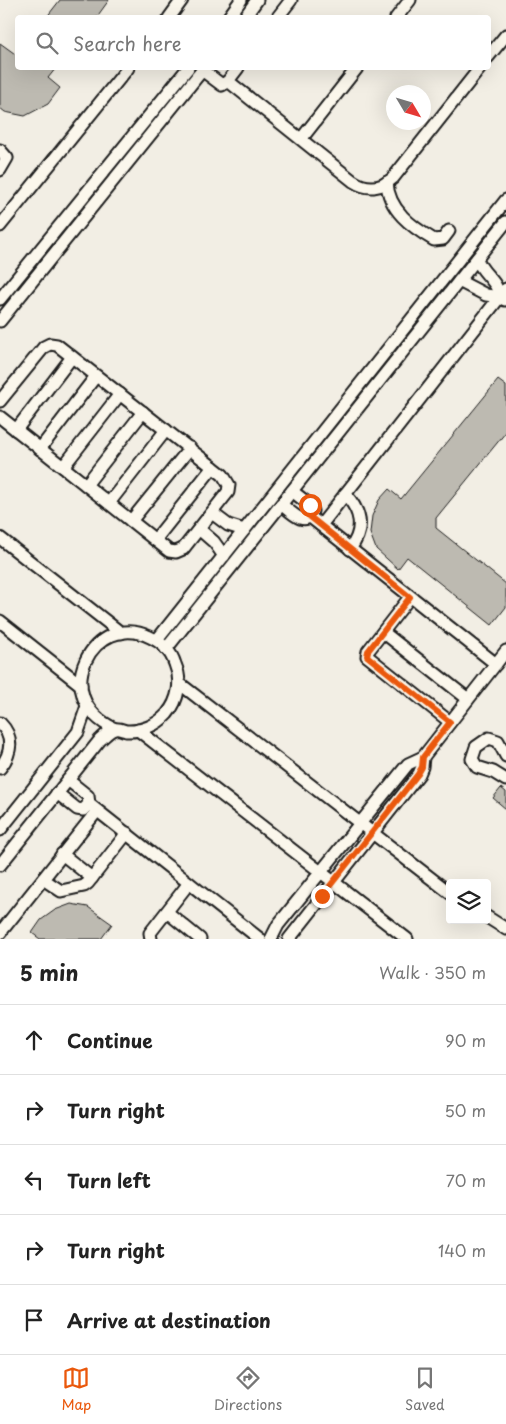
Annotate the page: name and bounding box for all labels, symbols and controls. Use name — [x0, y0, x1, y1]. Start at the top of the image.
search box — [15, 15, 491, 70]
icon: search — [33, 29, 61, 57]
text: Search here — [73, 29, 182, 57]
north arrow — [386, 85, 431, 130]
route start — [299, 494, 322, 517]
map controls — [446, 879, 491, 924]
button: layers — [446, 879, 491, 924]
route end — [311, 885, 334, 908]
text: 5 min — [20, 956, 78, 988]
text: Walk · 350 m — [379, 960, 486, 984]
icon: ahead — [20, 1026, 48, 1054]
text: Continue — [67, 1026, 153, 1054]
text: 90 m — [445, 1028, 486, 1052]
icon: right — [20, 1096, 48, 1124]
text: Turn right — [67, 1096, 165, 1124]
text: 50 m — [445, 1098, 486, 1122]
icon: left — [20, 1166, 48, 1194]
text: Turn left — [67, 1166, 151, 1194]
text: 70 m — [446, 1168, 486, 1192]
icon: right — [20, 1236, 48, 1264]
text: Turn right — [67, 1236, 165, 1264]
text: 140 m — [438, 1238, 486, 1262]
icon: arrive — [20, 1306, 48, 1334]
text: Arrive at destination — [67, 1306, 271, 1334]
tab: Map — [61, 1364, 91, 1415]
tab: Directions — [214, 1364, 282, 1415]
tab: Saved — [405, 1364, 445, 1415]

